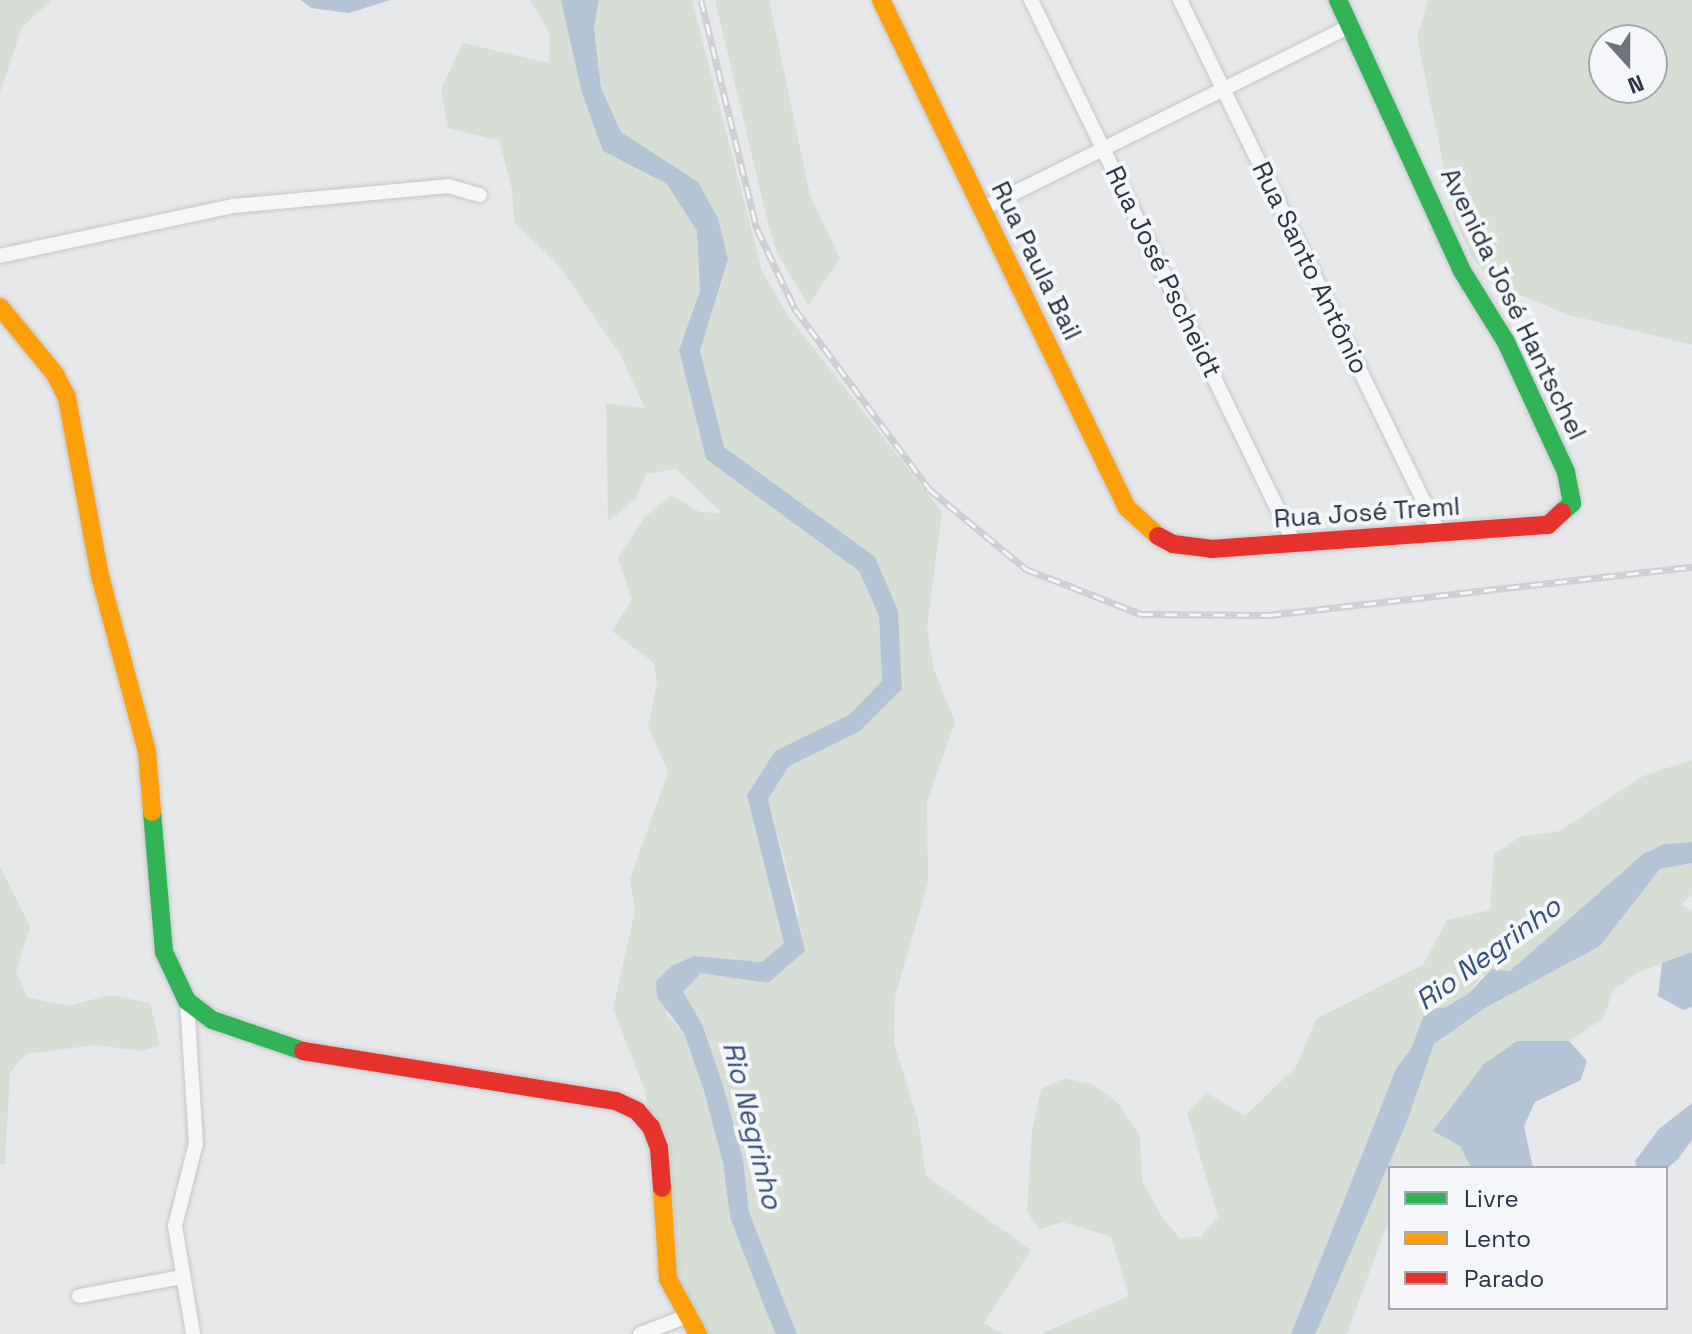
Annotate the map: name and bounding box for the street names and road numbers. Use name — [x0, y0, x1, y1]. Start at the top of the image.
street label: Rua Santo Antônio — [1245, 157, 1375, 379]
street label: Rua José Pscheidt — [1098, 161, 1228, 383]
street label: Avenida José Hantschel — [1434, 163, 1592, 445]
street label: Rua Paula Bail — [984, 177, 1088, 345]
street label: Rua José Treml — [1272, 491, 1462, 535]

